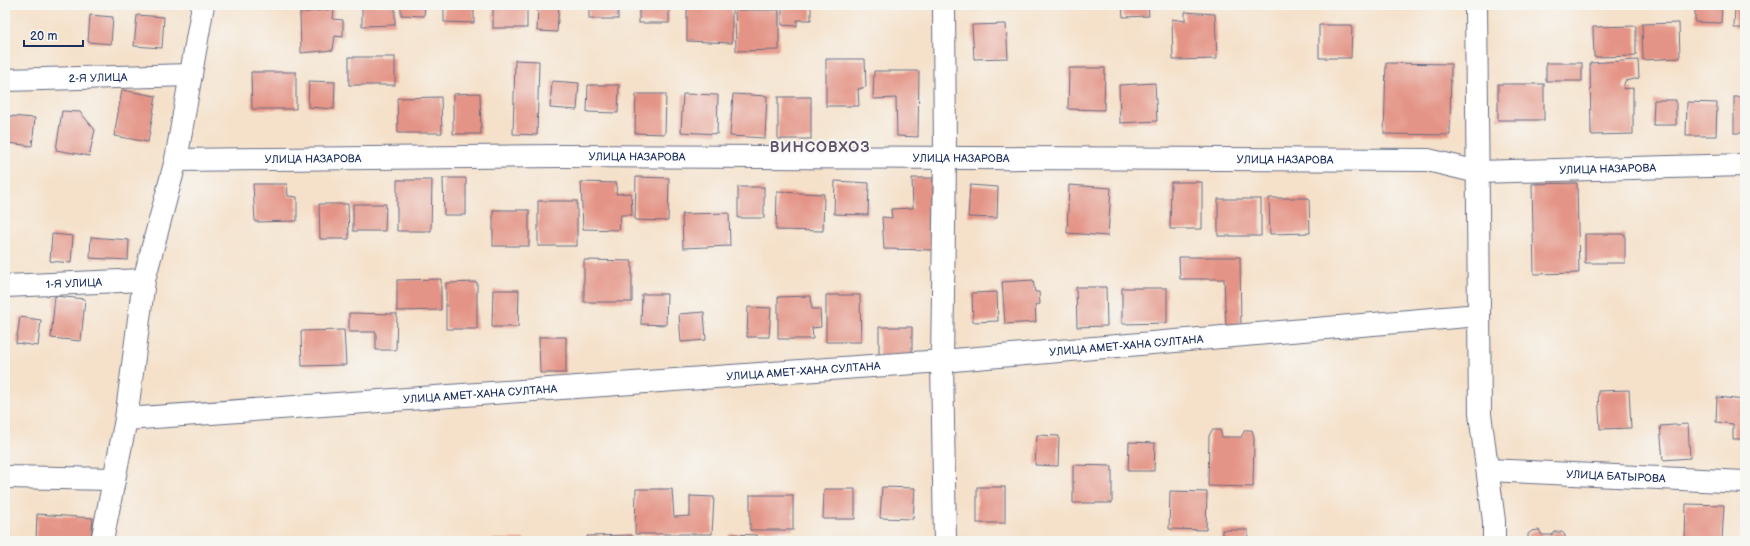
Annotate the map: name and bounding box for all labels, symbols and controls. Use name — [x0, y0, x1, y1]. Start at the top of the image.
scale bar — [24, 22, 83, 48]
text: 20 m — [30, 29, 57, 44]
street label: 2-Я УЛИЦА — [68, 70, 128, 85]
district label: ВИНСОВХОЗ — [770, 138, 870, 157]
street label: УЛИЦА НАЗАРОВА — [588, 150, 686, 163]
street label: УЛИЦА НАЗАРОВА — [912, 151, 1010, 165]
street label: УЛИЦА НАЗАРОВА — [264, 152, 362, 166]
street label: УЛИЦА НАЗАРОВА — [1236, 153, 1334, 166]
street label: УЛИЦА НАЗАРОВА — [1559, 161, 1656, 176]
street label: 1-Я УЛИЦА — [45, 275, 103, 291]
street label: УЛИЦА АМЕТ-ХАНА СУЛТАНА — [1049, 332, 1204, 358]
street label: УЛИЦА АМЕТ-ХАНА СУЛТАНА — [726, 359, 881, 383]
street label: УЛИЦА АМЕТ-ХАНА СУЛТАНА — [403, 382, 558, 406]
street label: УЛИЦА БАТЫРОВА — [1566, 467, 1666, 485]

